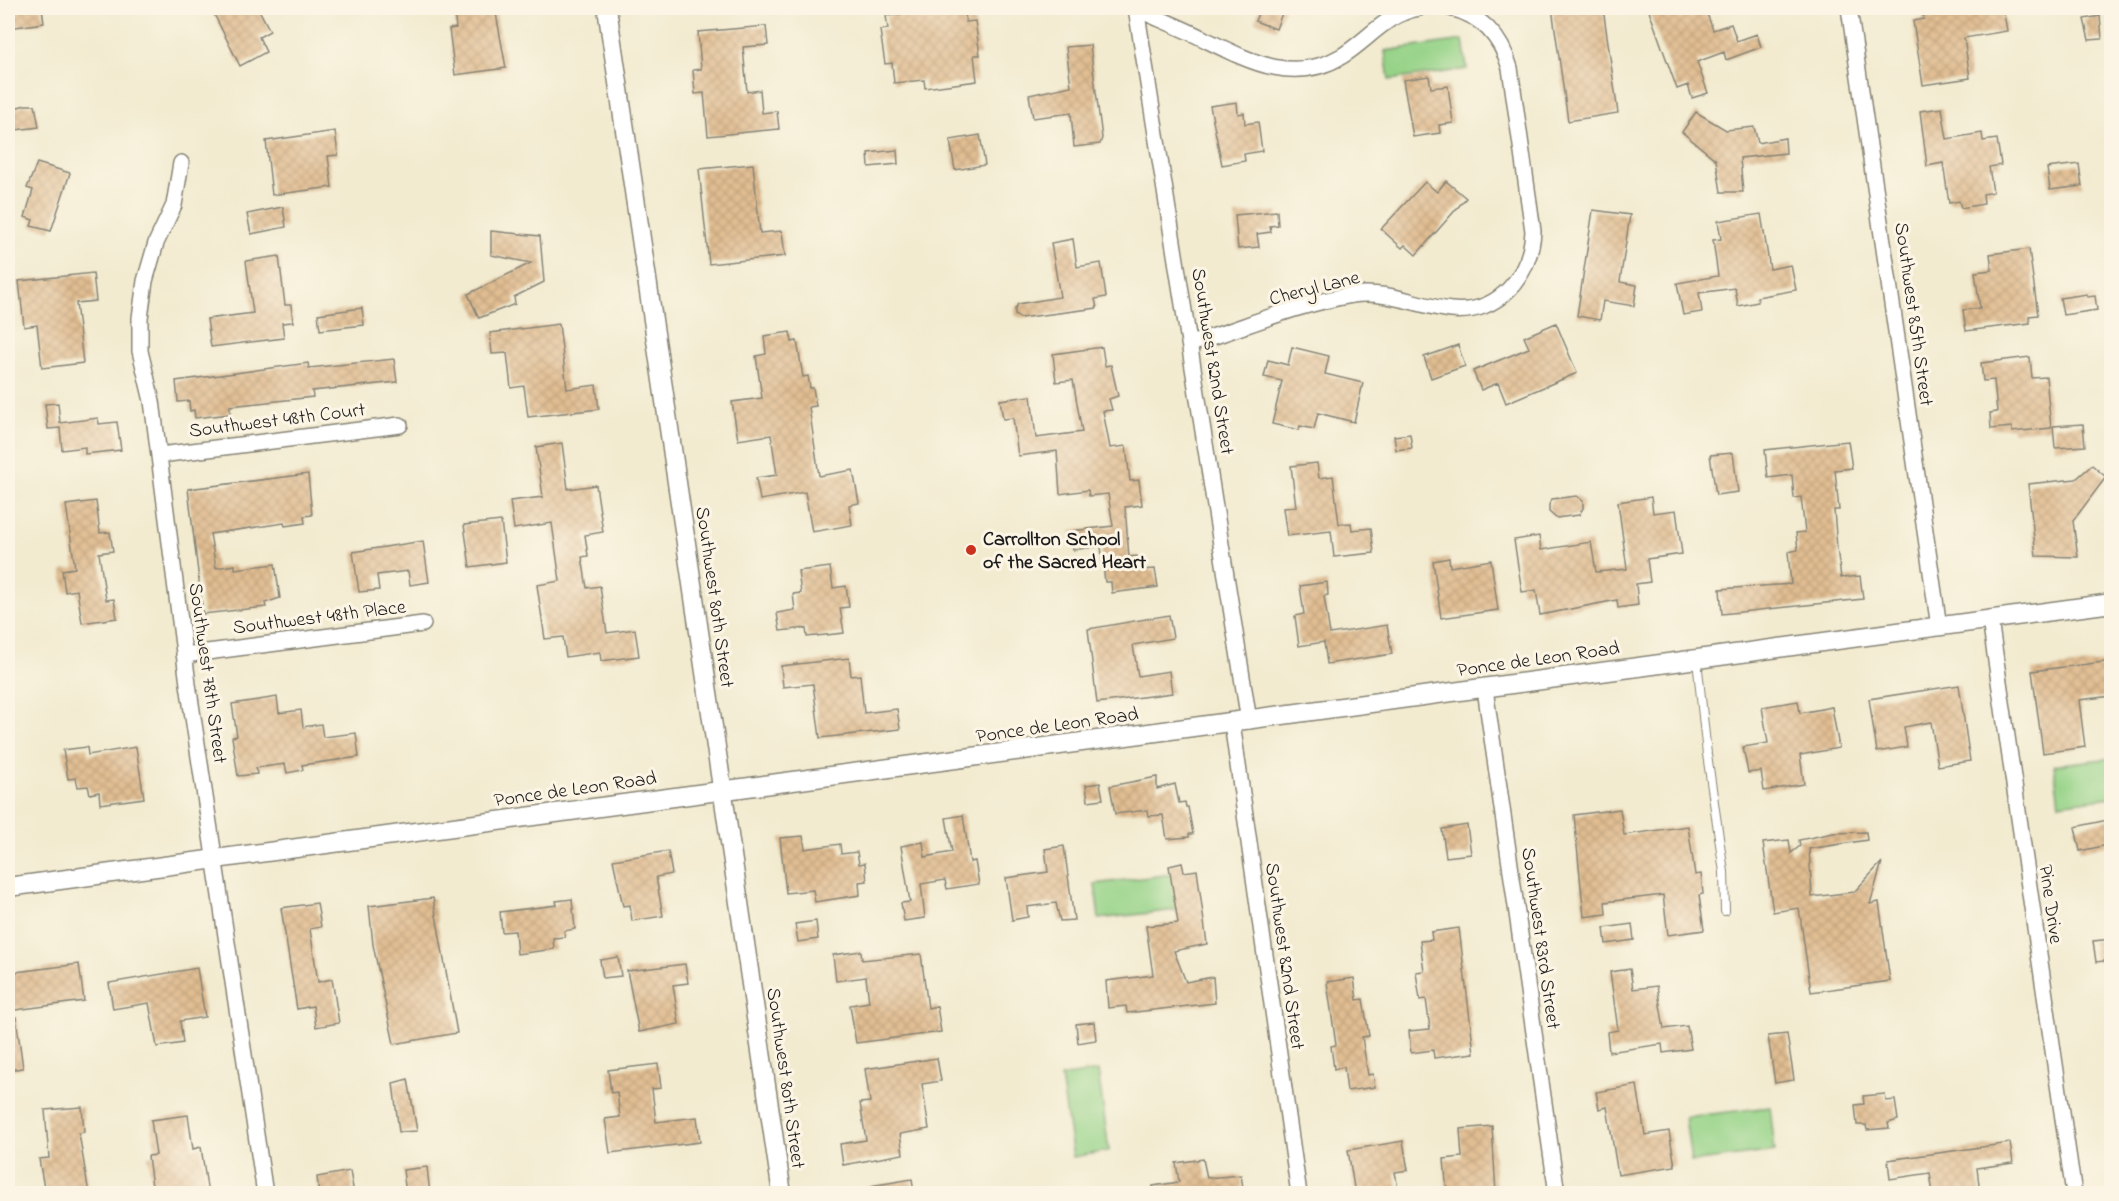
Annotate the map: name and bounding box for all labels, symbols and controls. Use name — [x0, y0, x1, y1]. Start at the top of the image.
street label: Southwest 85th Street — [1885, 221, 1940, 408]
street label: Cheryl Lane — [1266, 264, 1363, 315]
street label: Southwest 82nd Street — [1182, 266, 1241, 457]
street label: Southwest 48th Court — [187, 396, 367, 447]
street label: Southwest 80th Street — [686, 505, 741, 690]
place label: Carrollton School of the Sacred Heart — [983, 526, 1146, 578]
marker: Carrollton School of the Sacred Heart — [964, 543, 978, 557]
street label: Southwest 78th Street — [179, 581, 234, 766]
street label: Southwest 48th Place — [231, 593, 408, 643]
street label: Ponce de Leon Road — [1455, 635, 1621, 686]
street label: Ponce de Leon Road — [974, 701, 1140, 752]
street label: Ponce de Leon Road — [492, 765, 658, 816]
street label: Southwest 83rd Street — [1512, 846, 1567, 1031]
street label: Southwest 82nd Street — [1256, 861, 1311, 1052]
street label: Pine Drive — [2030, 863, 2069, 946]
street label: Southwest 80th Street — [757, 986, 812, 1171]

